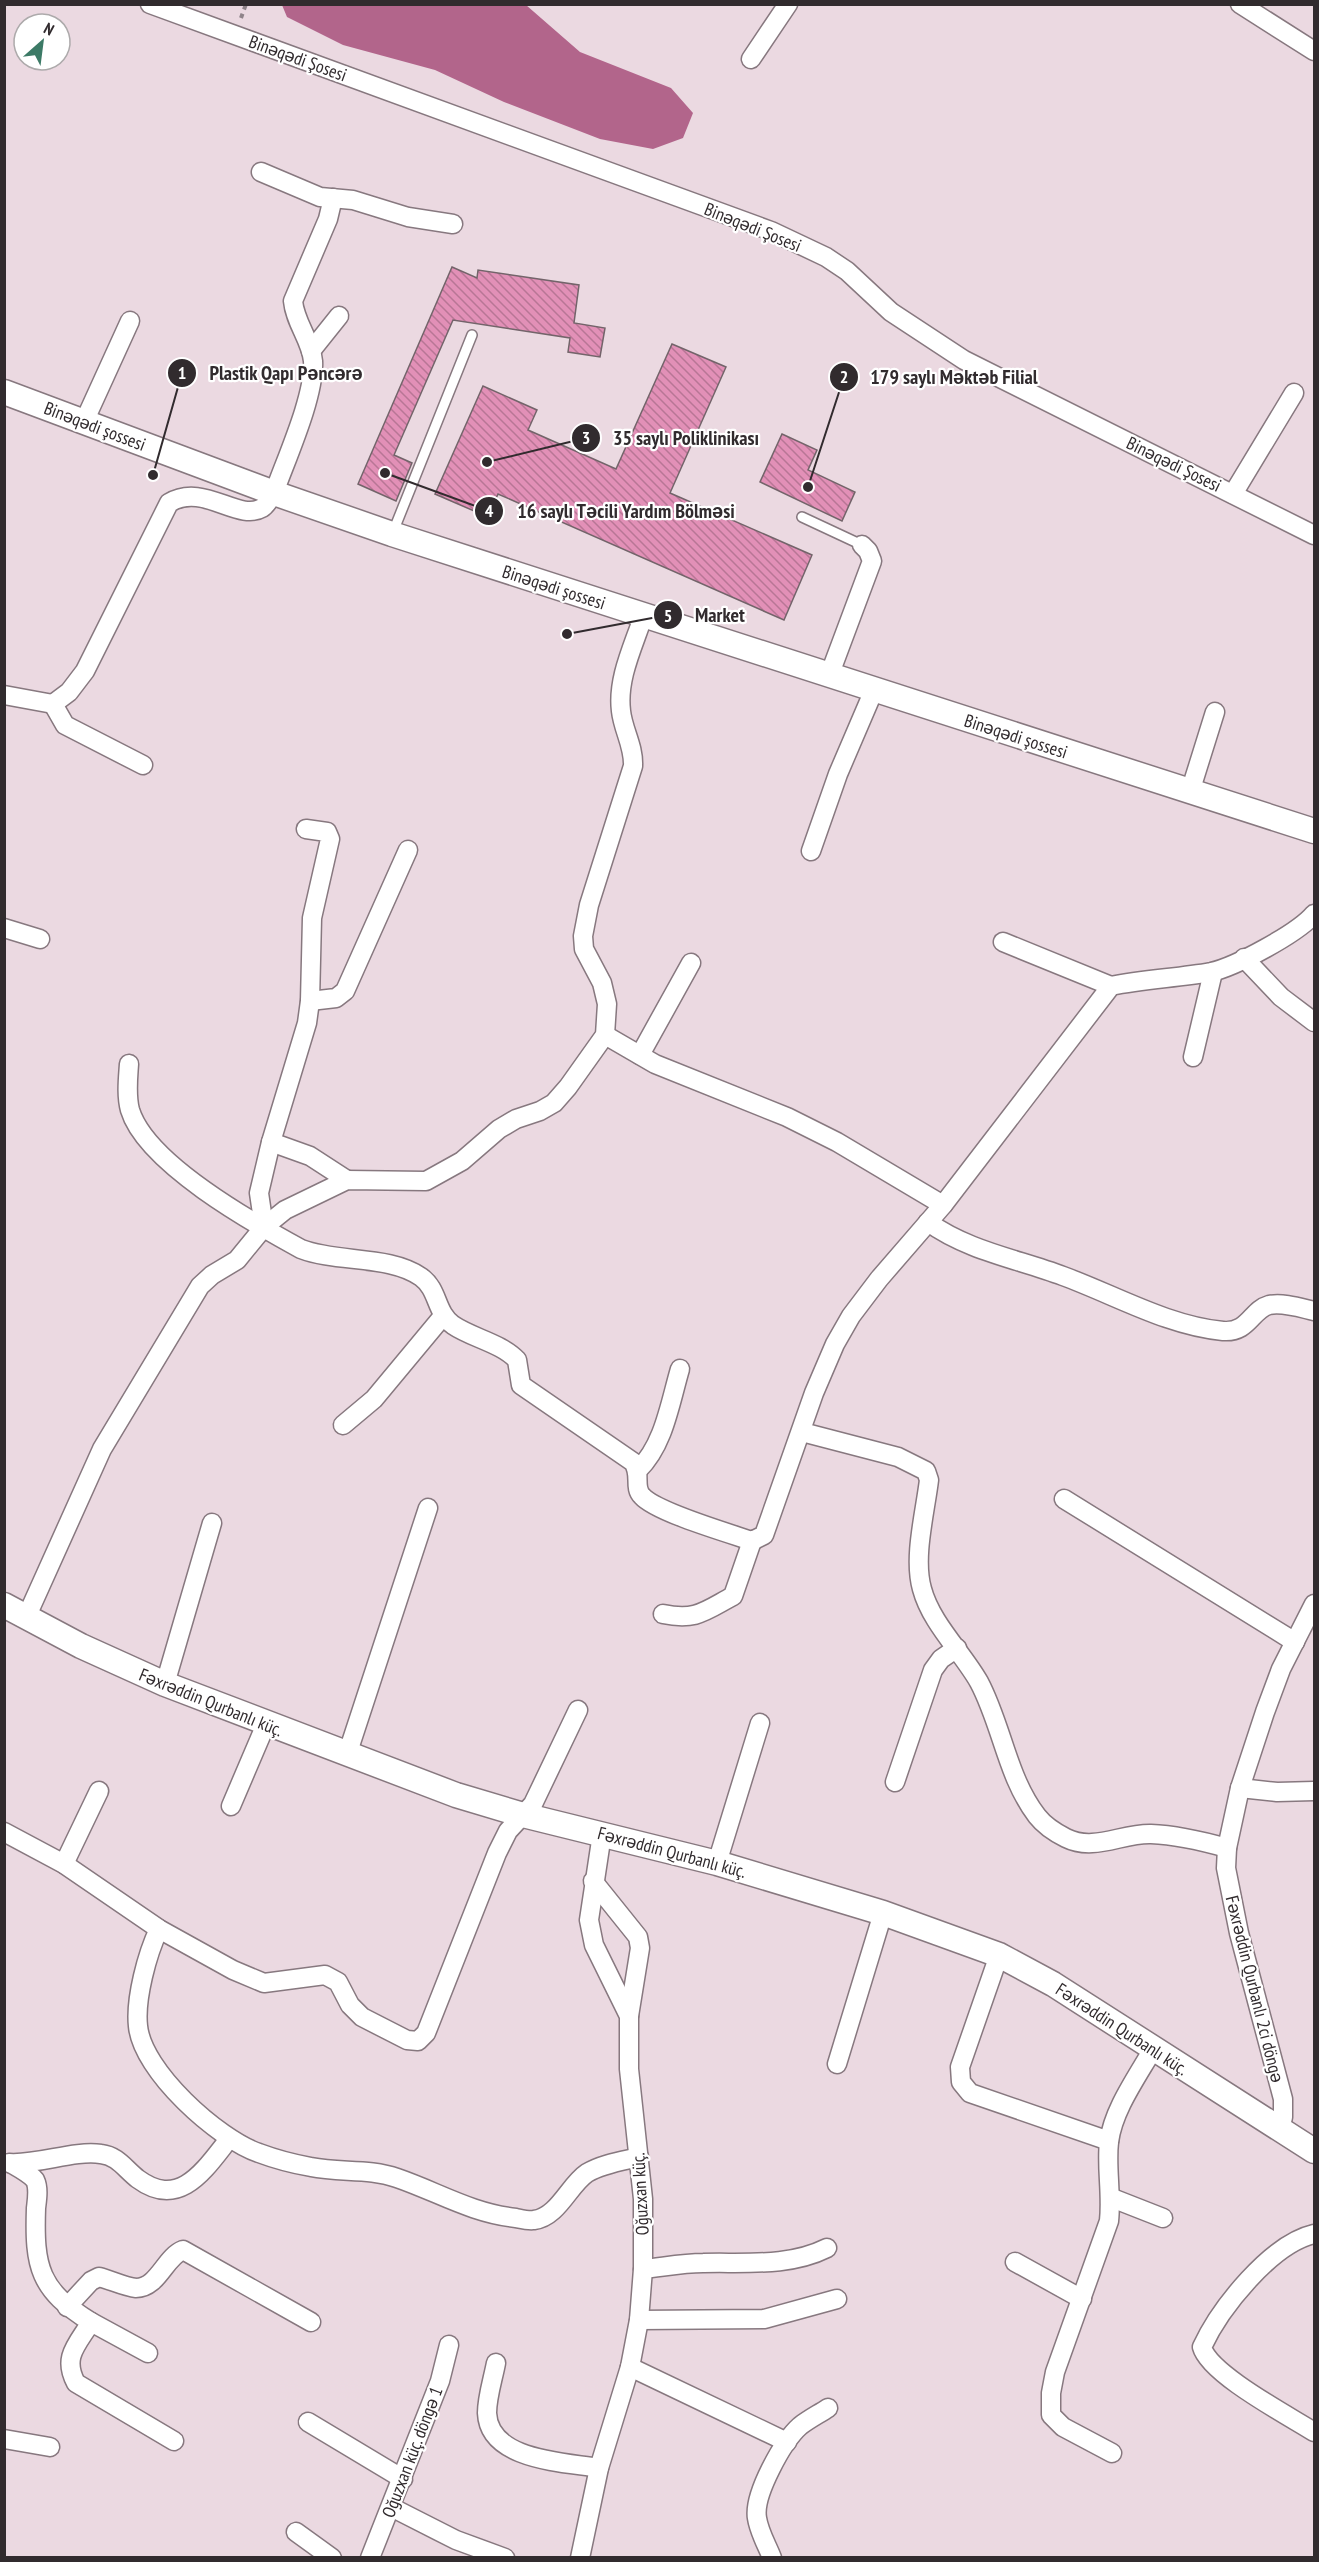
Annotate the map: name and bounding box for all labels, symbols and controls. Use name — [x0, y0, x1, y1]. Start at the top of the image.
north arrow — [12, 12, 72, 72]
text: N — [41, 18, 58, 40]
street label: Binəqədi Şosesi — [246, 30, 350, 86]
street label: Binəqədi Şosesi — [701, 197, 805, 257]
callout: Plastik Qapı Pəncərə — [167, 354, 375, 392]
callout: 179 saylı Məktəb Filial — [829, 358, 1050, 396]
text: Plastik Qapı Pəncərə — [209, 360, 363, 386]
text: 1 — [178, 361, 186, 384]
text: 179 saylı Məktəb Filial — [870, 364, 1038, 390]
text: 2 — [840, 365, 848, 388]
street label: Binəqədi şossesi — [41, 396, 149, 456]
callout: 35 saylı Poliklinikası — [571, 419, 771, 457]
text: 35 saylı Poliklinikası — [613, 425, 759, 451]
text: 3 — [582, 426, 590, 449]
street label: Binəqədi Şosesi — [1123, 431, 1225, 497]
callout: 16 saylı Təcili Yardım Bölməsi — [474, 492, 747, 530]
text: 16 saylı Təcili Yardım Bölməsi — [517, 498, 735, 524]
text: 4 — [485, 499, 494, 522]
street label: Binəqədi şossesi — [500, 560, 608, 614]
callout: Market — [653, 596, 757, 634]
text: Market — [695, 602, 745, 628]
text: 5 — [664, 604, 672, 627]
street label: Binəqədi şossesi — [962, 709, 1070, 763]
street label: Fəxrəddin Qurbanlı küç. — [136, 1663, 286, 1741]
street label: Fəxrəddin Qurbanlı küç. — [595, 1821, 749, 1883]
street label: Fəxrəddin Qurbanlı 2ci döngə — [1221, 1893, 1289, 2085]
street label: Fəxrəddin Qurbanlı küç. — [1052, 1978, 1192, 2080]
street label: Oğuzxan küç. — [626, 2152, 654, 2236]
street label: Oğuzxan küç. döngə 1 — [376, 2383, 448, 2521]

